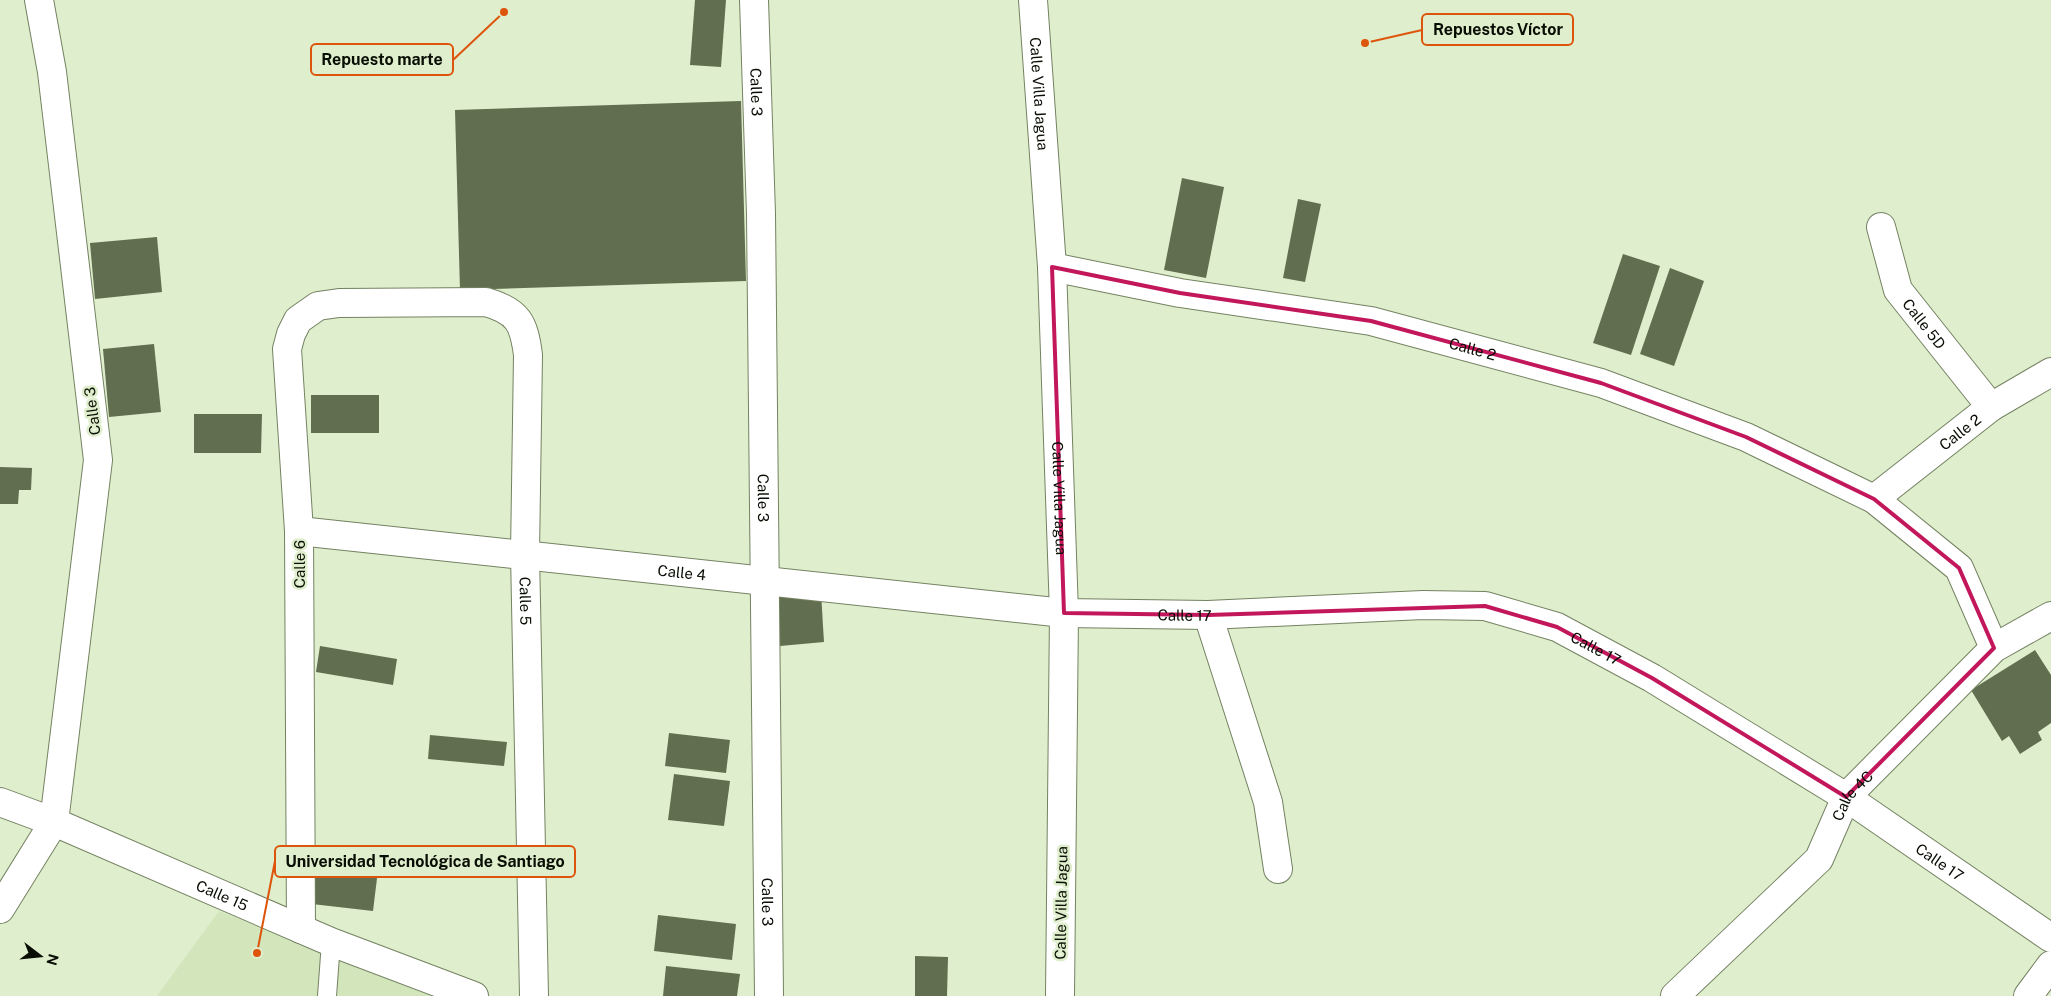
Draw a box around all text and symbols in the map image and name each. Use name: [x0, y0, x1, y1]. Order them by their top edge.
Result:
callout: Repuestos Víctor: [1422, 14, 1573, 45]
text: Repuestos Víctor: [1433, 20, 1563, 39]
street label: Calle Villa Jagua: [1027, 36, 1052, 151]
callout: Repuesto marte: [311, 44, 453, 75]
text: Repuesto marte: [321, 50, 443, 69]
street label: Calle 3: [748, 67, 766, 116]
street label: Calle 5D: [1900, 295, 1950, 352]
street label: Calle 2: [1447, 334, 1498, 363]
street label: Calle 3: [81, 386, 103, 436]
street label: Calle 2: [1936, 410, 1984, 453]
street label: Calle Villa Jagua: [1050, 441, 1070, 555]
street label: Calle 3: [755, 474, 773, 522]
street label: Calle 6: [291, 540, 308, 588]
street label: Calle 4: [657, 561, 707, 583]
street label: Calle 5: [517, 576, 535, 625]
street label: Calle 17: [1157, 606, 1212, 624]
street label: Calle 17: [1568, 628, 1624, 668]
street label: Calle 4C: [1828, 767, 1876, 823]
street label: Calle 17: [1913, 839, 1967, 884]
callout: Universidad Tecnológica de Santiago: [275, 846, 575, 877]
street label: Calle Villa Jagua: [1052, 846, 1070, 960]
text: Universidad Tecnológica de Santiago: [285, 852, 565, 871]
street label: Calle 15: [194, 876, 251, 914]
street label: Calle 3: [759, 877, 777, 926]
north arrow: [15, 931, 65, 981]
text: N: [43, 952, 62, 967]

